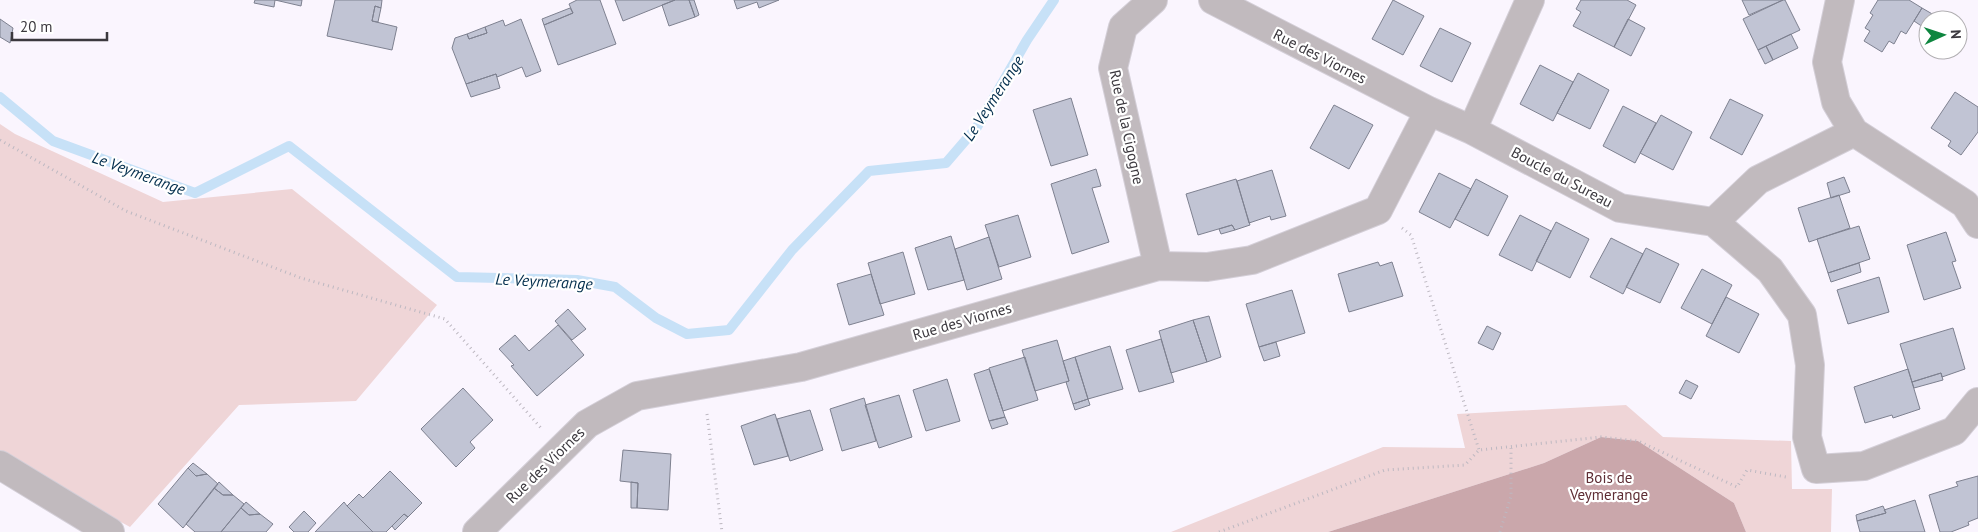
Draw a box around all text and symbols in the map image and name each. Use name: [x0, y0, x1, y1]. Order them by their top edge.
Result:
scale bar: [12, 10, 108, 42]
north arrow: [1918, 10, 1968, 60]
text: 20 m: [20, 17, 53, 36]
street label: Rue des Viornes: [1270, 24, 1370, 88]
text: N: [1947, 29, 1965, 39]
water label: Le Veymerange: [958, 51, 1028, 144]
street label: Rue de la Cigogne: [1106, 68, 1148, 186]
street label: Boucle du Sureau: [1508, 142, 1616, 212]
water label: Le Veymerange: [90, 147, 189, 199]
water label: Le Veymerange: [495, 268, 594, 294]
street label: Rue des Viornes: [910, 298, 1014, 344]
street label: Rue des Viornes: [502, 423, 588, 507]
park label: Bois de Veymerange: [1569, 468, 1648, 504]

